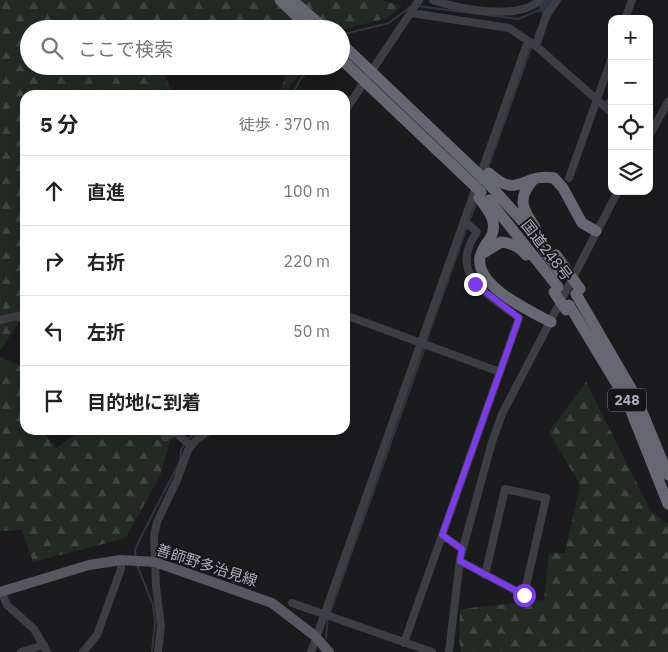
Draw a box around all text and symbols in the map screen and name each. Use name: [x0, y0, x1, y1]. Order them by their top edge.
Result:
map controls: [608, 15, 653, 195]
button: +: [608, 15, 653, 60]
search box: [20, 20, 350, 75]
icon: search: [38, 34, 66, 62]
text: ここで検索: [78, 37, 173, 61]
button: −: [608, 60, 653, 105]
button: locate: [608, 105, 653, 150]
text: 5 分: [40, 110, 79, 138]
text: 徒歩 · 370 m: [239, 114, 330, 134]
button: layers: [608, 150, 653, 195]
icon: ahead: [40, 177, 68, 205]
text: 直進: [87, 180, 125, 204]
text: 100 m: [283, 181, 330, 201]
street label: 国道248号: [517, 216, 577, 284]
icon: right: [40, 247, 68, 275]
text: 右折: [87, 250, 125, 274]
text: 220 m: [283, 251, 330, 271]
route end: [464, 273, 487, 296]
icon: left: [40, 317, 68, 345]
text: 左折: [87, 320, 125, 344]
text: 50 m: [293, 321, 330, 341]
icon: arrive: [40, 387, 68, 415]
road number: 248: [608, 388, 646, 412]
text: 目的地に到着: [87, 390, 201, 414]
street label: 善師野多治見線: [154, 540, 260, 590]
route start: [513, 584, 536, 607]

